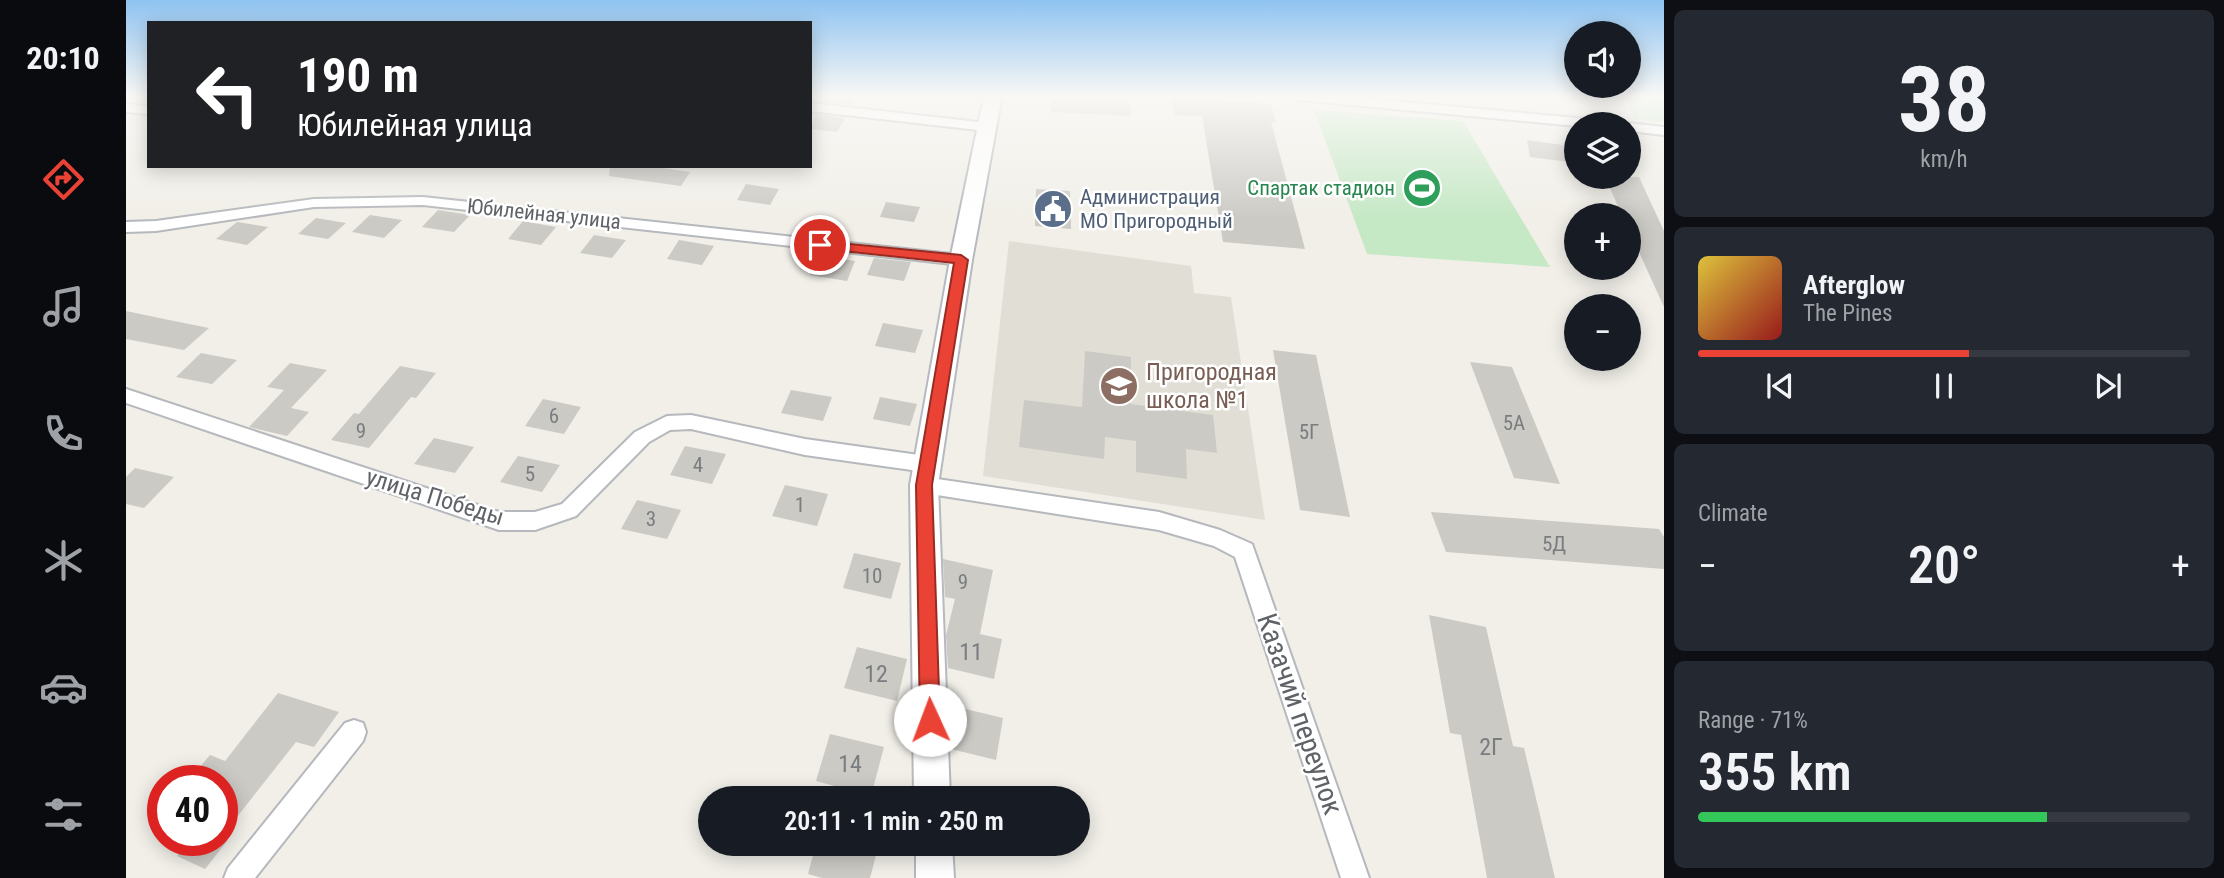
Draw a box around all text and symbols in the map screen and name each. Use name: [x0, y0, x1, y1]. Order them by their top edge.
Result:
map controls: [1564, 21, 1641, 371]
button: sound: [1564, 21, 1641, 98]
text: 20:10: [26, 39, 100, 77]
text: 190 m: [297, 47, 419, 104]
text: 38: [1898, 47, 1990, 153]
icon: left: [182, 49, 273, 140]
text: Юбилейная улица: [297, 106, 532, 144]
button: layers: [1564, 112, 1641, 189]
text: km/h: [1920, 146, 1968, 173]
icon: directions: [39, 155, 88, 204]
sports icon: Спартак стадион: [1401, 167, 1443, 209]
place label: Спартак стадион: [1247, 176, 1395, 200]
place label: Администрация МО Пригородный: [1080, 185, 1233, 233]
public building icon: Администрация МО Пригородный: [1032, 188, 1074, 230]
street label: Юбилейная улица: [466, 194, 622, 234]
button: +: [1564, 203, 1641, 280]
pin: [790, 215, 850, 275]
icon: arrive: [801, 226, 839, 264]
text: Afterglow: [1803, 270, 1905, 300]
icon: music: [39, 282, 88, 331]
button: −: [1564, 294, 1641, 371]
text: The Pines: [1803, 300, 1893, 327]
place label: Пригородная школа №1: [1146, 358, 1277, 414]
school or university icon: Пригородная школа №1: [1098, 365, 1140, 407]
icon: previous: [1761, 367, 1799, 405]
icon: pause: [1925, 367, 1963, 405]
icon: next: [2089, 367, 2127, 405]
house number: 6: [549, 404, 559, 428]
icon: phone: [39, 409, 88, 458]
house number: 5А: [1503, 411, 1525, 435]
house number: 9: [356, 419, 366, 443]
house number: 5Г: [1299, 420, 1319, 444]
house number: 4: [693, 453, 703, 477]
house number: 5: [525, 462, 535, 486]
street label: улица Победы: [363, 463, 507, 531]
house number: 1: [795, 493, 805, 517]
text: Climate: [1698, 500, 1768, 527]
house number: 3: [646, 507, 656, 531]
house number: 5Д: [1542, 532, 1566, 556]
text: 20°: [1908, 535, 1980, 596]
icon: climate: [39, 536, 88, 585]
text: −: [1698, 544, 1717, 588]
text: +: [2171, 544, 2190, 588]
house number: 10: [862, 564, 882, 588]
house number: 9: [958, 570, 968, 594]
street label: Казачий переулок: [1250, 609, 1350, 819]
house number: 11: [959, 638, 983, 666]
house number: 12: [864, 660, 888, 688]
icon: car: [39, 663, 88, 712]
position arrow: [893, 683, 967, 757]
text: Range · 71%: [1698, 707, 1808, 734]
house number: 2Г: [1479, 733, 1503, 761]
text: 355 km: [1698, 742, 1852, 803]
house number: 14: [838, 750, 862, 778]
speed limit sign: 40: [147, 765, 238, 856]
icon: filters: [39, 790, 88, 839]
text: 20:11 · 1 min · 250 m: [784, 806, 1004, 836]

